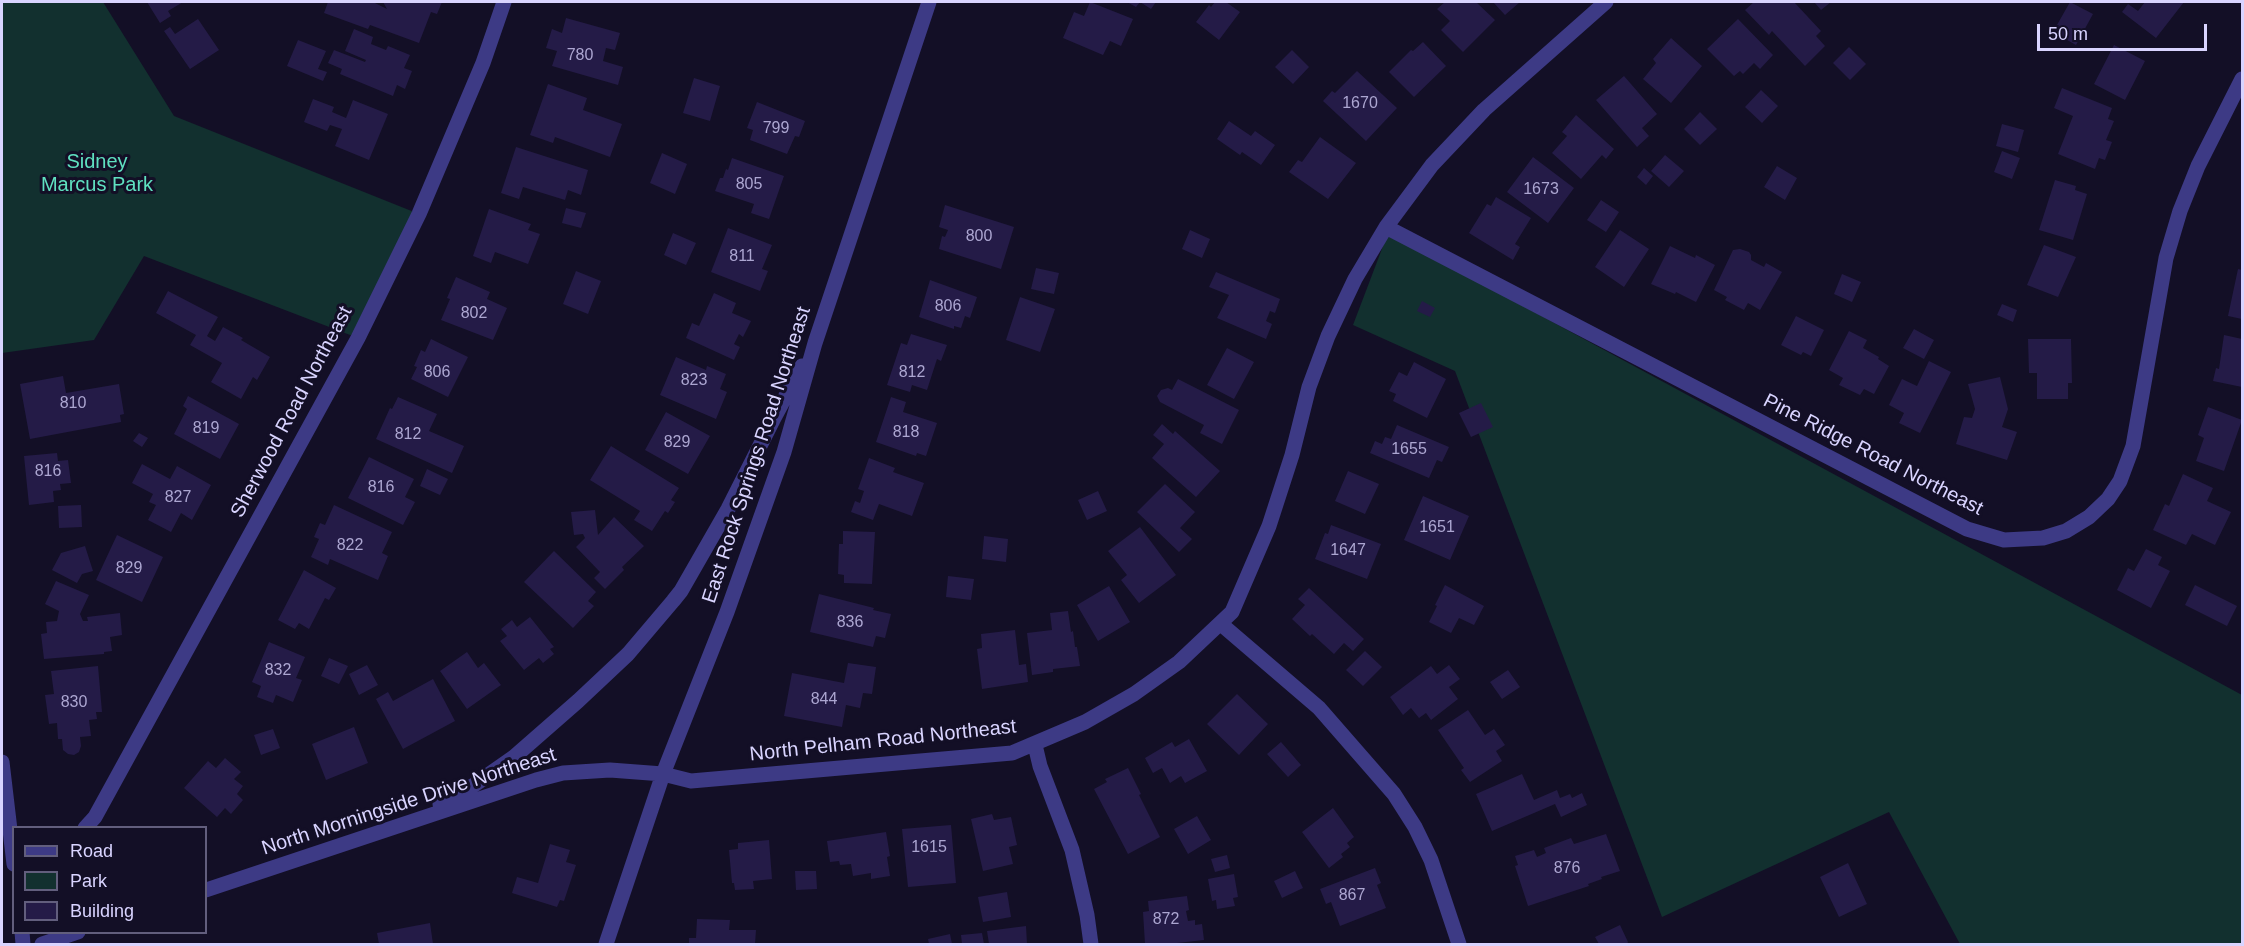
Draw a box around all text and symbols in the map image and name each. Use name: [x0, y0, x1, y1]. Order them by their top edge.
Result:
scale bar: [2040, 12, 2210, 50]
text: 50 m: [2048, 24, 2088, 44]
house number: 780: [567, 46, 593, 66]
house number: 1670: [1342, 94, 1378, 114]
house number: 799: [763, 119, 789, 139]
park label: Sidney Marcus Park: [41, 150, 153, 197]
house number: 805: [736, 175, 762, 195]
house number: 1673: [1523, 180, 1559, 200]
house number: 800: [966, 227, 992, 247]
house number: 811: [729, 247, 755, 267]
house number: 806: [935, 297, 961, 317]
street label: Sherwood Road Northeast: [226, 302, 358, 522]
house number: 802: [461, 304, 487, 324]
street label: East Rock Springs Road Northeast: [698, 304, 816, 606]
house number: 806: [424, 363, 450, 383]
house number: 812: [899, 363, 925, 383]
house number: 823: [681, 371, 707, 391]
street label: Pine Ridge Road Northeast: [1759, 389, 1987, 521]
house number: 810: [60, 394, 86, 414]
house number: 819: [193, 419, 219, 439]
house number: 818: [893, 423, 919, 443]
house number: 812: [395, 425, 421, 445]
house number: 829: [664, 433, 690, 453]
house number: 1655: [1391, 440, 1427, 460]
house number: 816: [35, 462, 61, 482]
house number: 816: [368, 478, 394, 498]
house number: 827: [165, 488, 191, 508]
house number: 1651: [1419, 518, 1455, 538]
house number: 822: [337, 536, 363, 556]
house number: 1647: [1330, 541, 1366, 561]
house number: 829: [116, 559, 142, 579]
house number: 836: [837, 613, 863, 633]
house number: 832: [265, 661, 291, 681]
house number: 844: [811, 690, 837, 710]
house number: 830: [61, 693, 87, 713]
street label: North Pelham Road Northeast: [749, 715, 1017, 767]
street label: North Morningside Drive Northeast: [259, 743, 559, 861]
legend: [12, 826, 207, 934]
house number: 1615: [911, 838, 947, 858]
text: Road: [70, 841, 113, 861]
house number: 876: [1554, 859, 1580, 879]
text: Park: [70, 871, 107, 891]
house number: 867: [1339, 886, 1365, 906]
text: Building: [70, 901, 134, 921]
house number: 872: [1153, 910, 1179, 930]

